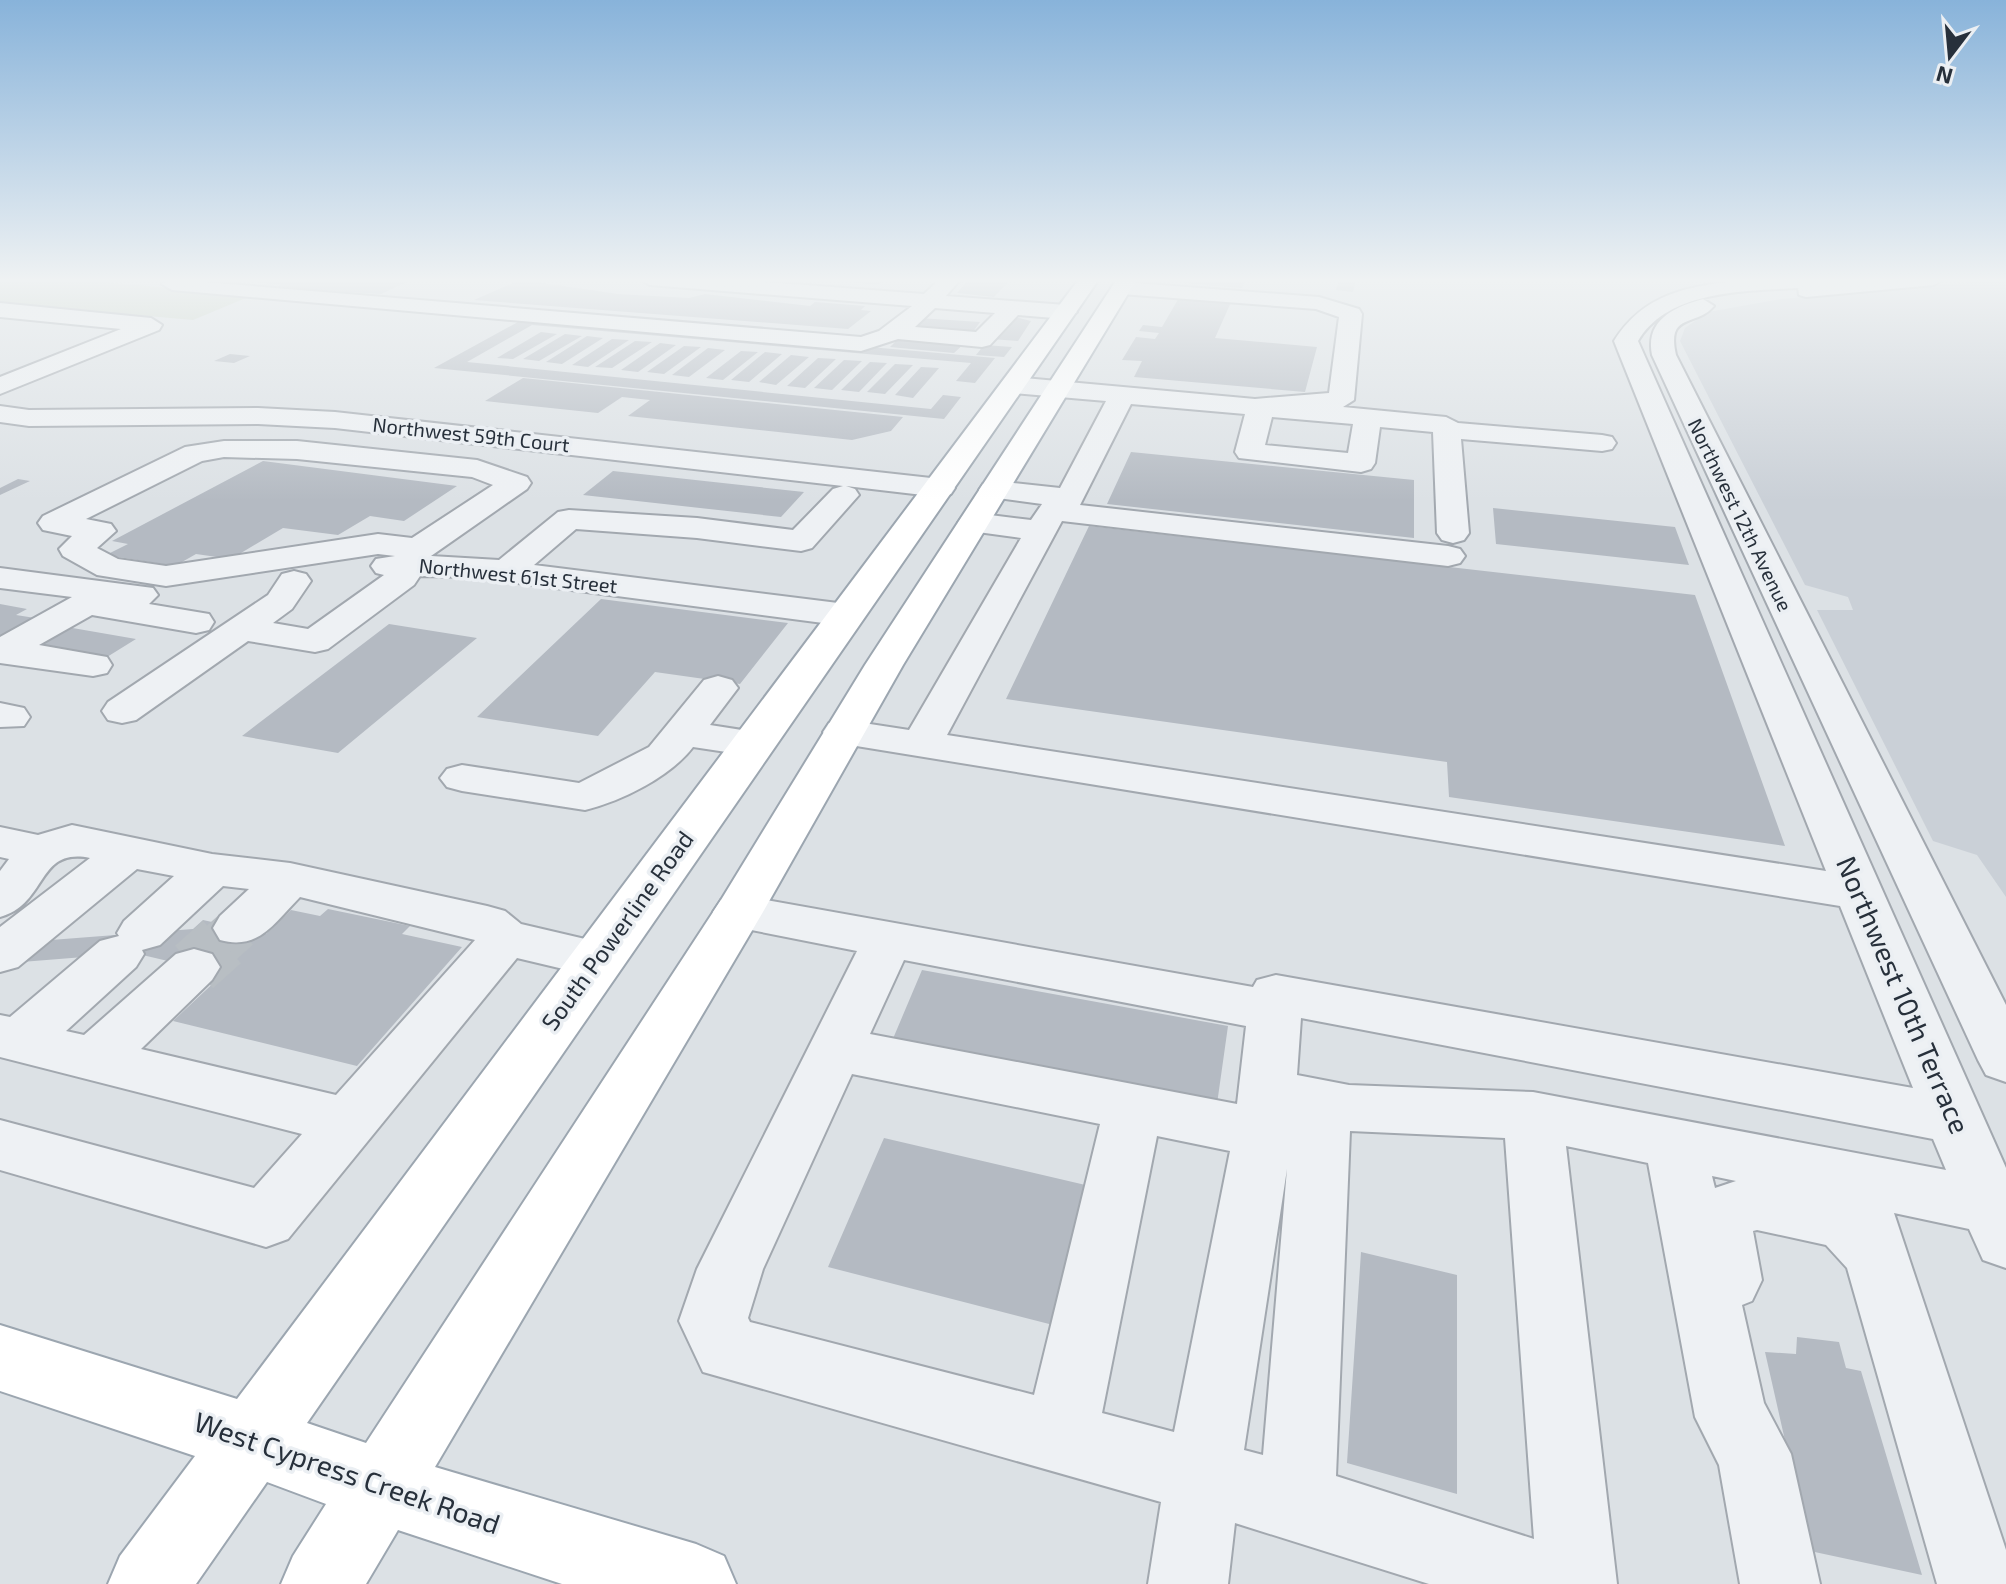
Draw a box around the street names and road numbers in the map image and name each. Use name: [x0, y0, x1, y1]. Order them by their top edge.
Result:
street label: Northwest 59th Court: [372, 412, 571, 456]
street label: Northwest 12th Avenue: [1684, 414, 1798, 615]
street label: Northwest 61st Street: [418, 553, 619, 597]
street label: South Powerline Road: [535, 825, 699, 1036]
street label: Northwest 10th Terrace: [1830, 851, 1978, 1138]
street label: West Cypress Creek Road: [190, 1404, 505, 1540]

